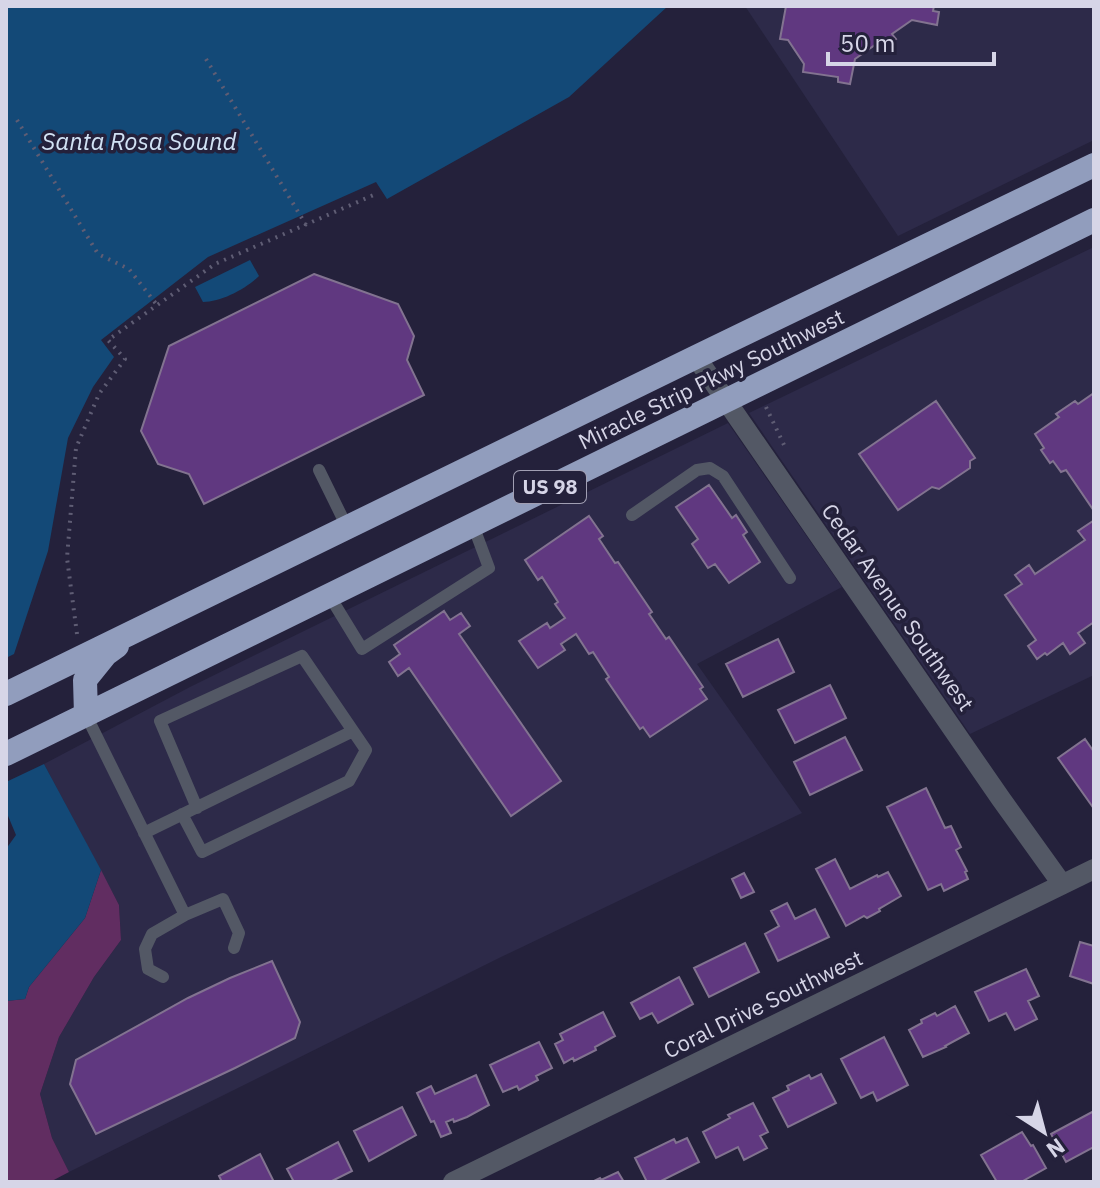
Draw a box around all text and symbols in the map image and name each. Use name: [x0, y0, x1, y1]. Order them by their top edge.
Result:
scale bar: [828, 16, 994, 66]
text: 50 m: [840, 27, 895, 59]
water label: Santa Rosa Sound: [41, 125, 237, 157]
street label: Miracle Strip Pkwy Southwest: [573, 301, 848, 456]
road number: US 98: [514, 471, 586, 503]
street label: Cedar Avenue Southwest: [816, 497, 981, 716]
street label: Coral Drive Southwest: [658, 943, 867, 1064]
north arrow: [1004, 1092, 1084, 1172]
text: N: [1041, 1132, 1071, 1165]

